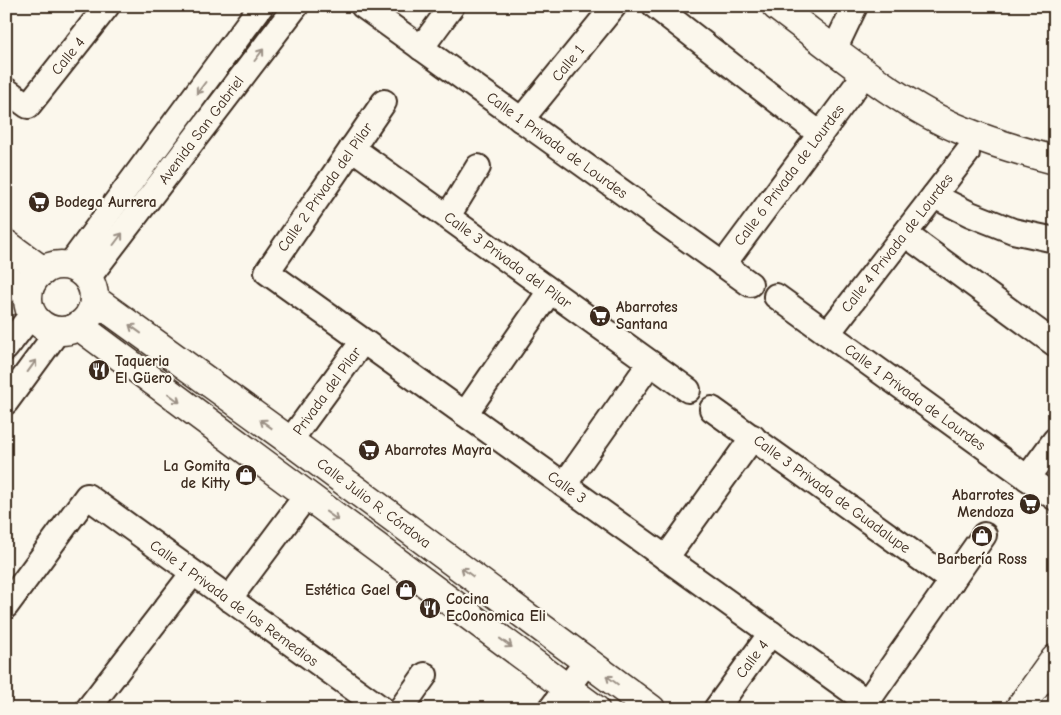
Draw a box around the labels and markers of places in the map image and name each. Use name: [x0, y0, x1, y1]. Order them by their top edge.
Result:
supermarket icon: Bodega Aurrera: [27, 190, 51, 214]
place label: Bodega Aurrera: [55, 193, 157, 211]
place label: Abarrotes Santana: [616, 298, 678, 333]
supermarket icon: Abarrotes Santana: [588, 304, 612, 328]
place label: Taqueria El Güero: [115, 352, 172, 387]
restaurant icon: Taqueria El Güero: [87, 358, 111, 382]
supermarket icon: Abarrotes Mayra: [357, 438, 381, 462]
place label: Abarrotes Mayra: [385, 441, 492, 459]
place label: La Gomita de Kitty: [163, 457, 230, 492]
shop icon: La Gomita de Kitty: [234, 463, 258, 487]
place label: Abarrotes Mendoza: [952, 486, 1014, 521]
supermarket icon: Abarrotes Mendoza: [1018, 492, 1042, 516]
shop icon: Barbería Ross: [970, 524, 994, 548]
place label: Barbería Ross: [937, 550, 1027, 568]
shop icon: Estética Gael: [394, 578, 418, 602]
place label: Estética Gael: [305, 581, 390, 599]
place label: Cocina Ec0onomica Eli: [446, 590, 546, 625]
restaurant icon: Cocina Ec0onomica Eli: [418, 596, 442, 620]

